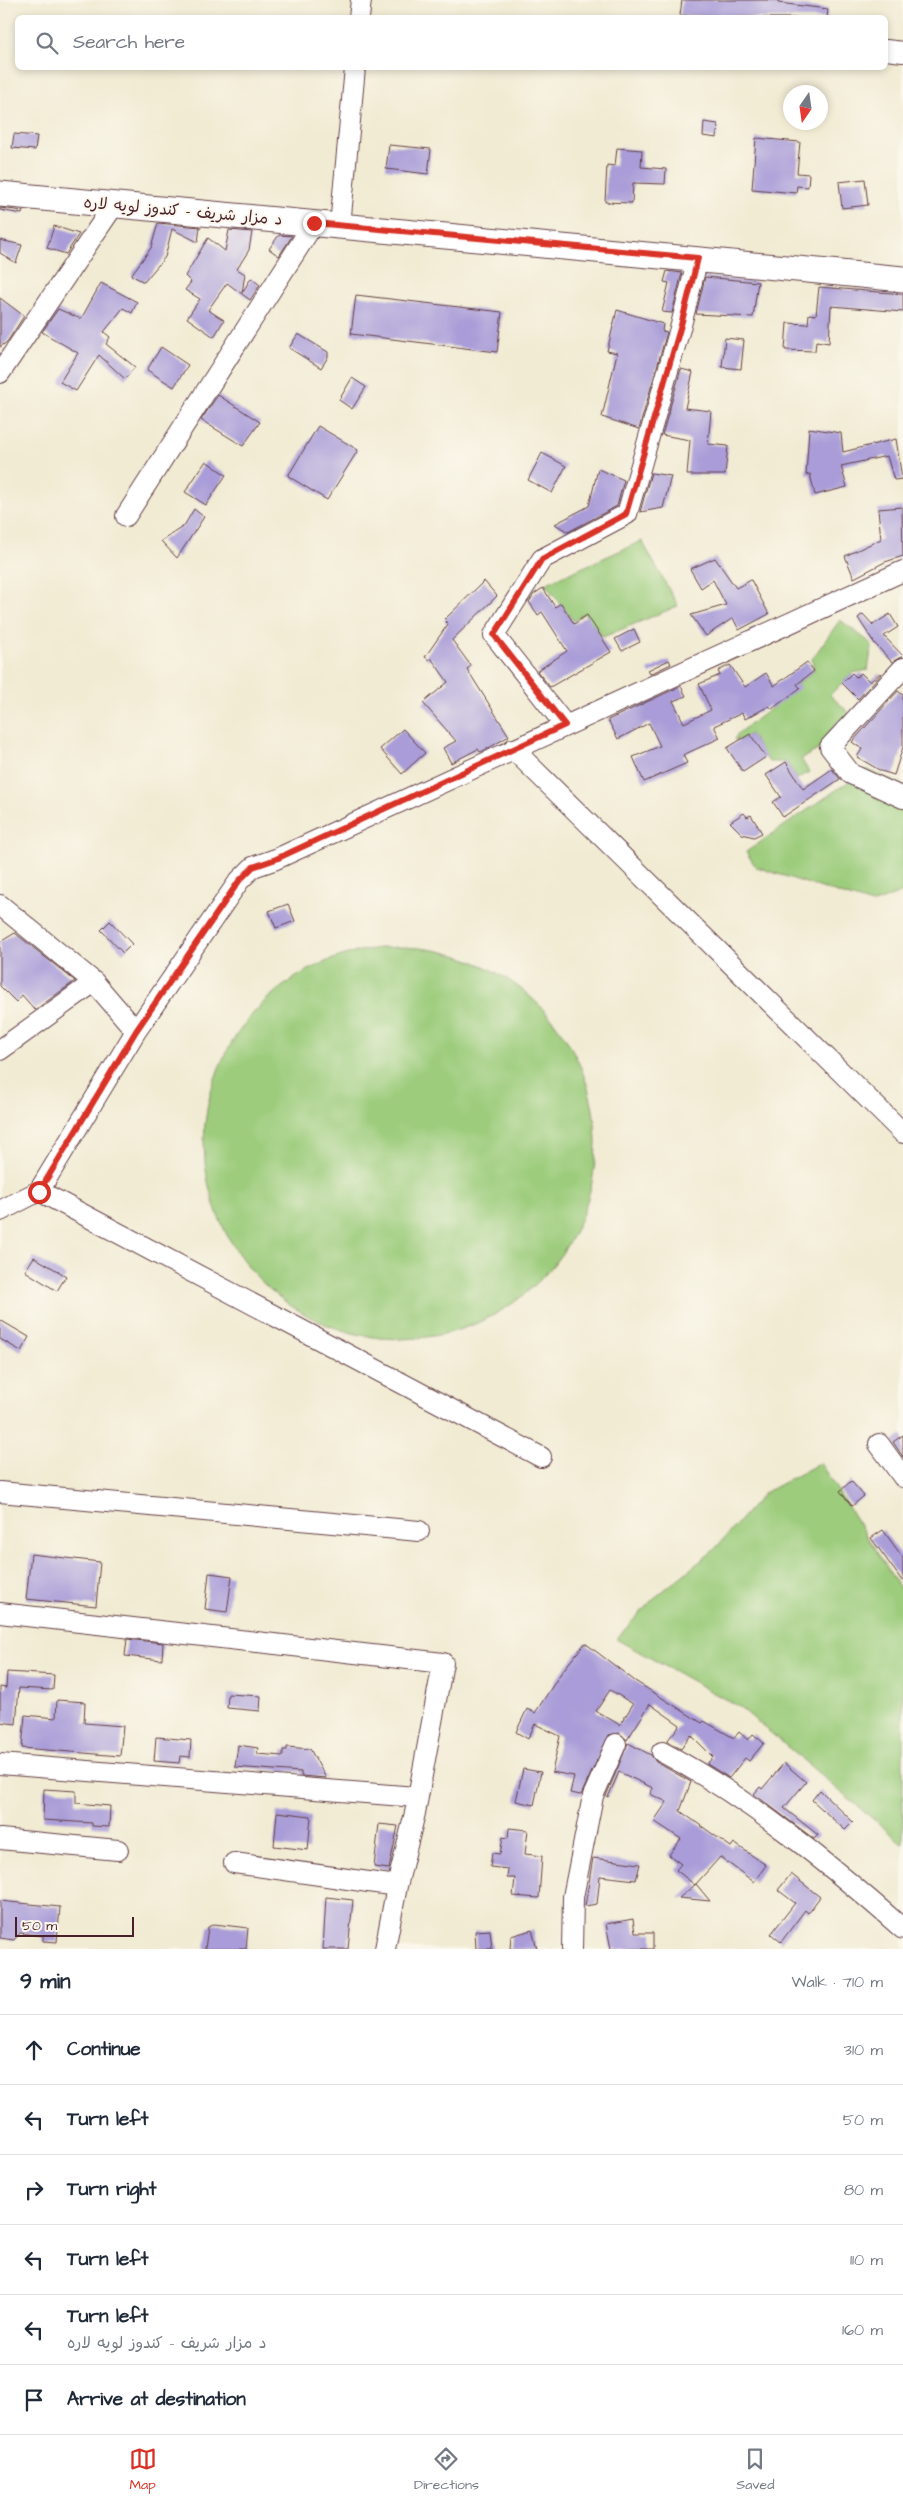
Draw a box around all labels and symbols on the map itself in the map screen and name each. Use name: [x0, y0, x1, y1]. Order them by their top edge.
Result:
north arrow: [783, 85, 828, 130]
street label: د مزار شریف - کندوز لویه لاره: [83, 191, 283, 231]
route end: [303, 212, 326, 235]
route start: [28, 1181, 51, 1204]
scale bar: [15, 1914, 134, 1937]

